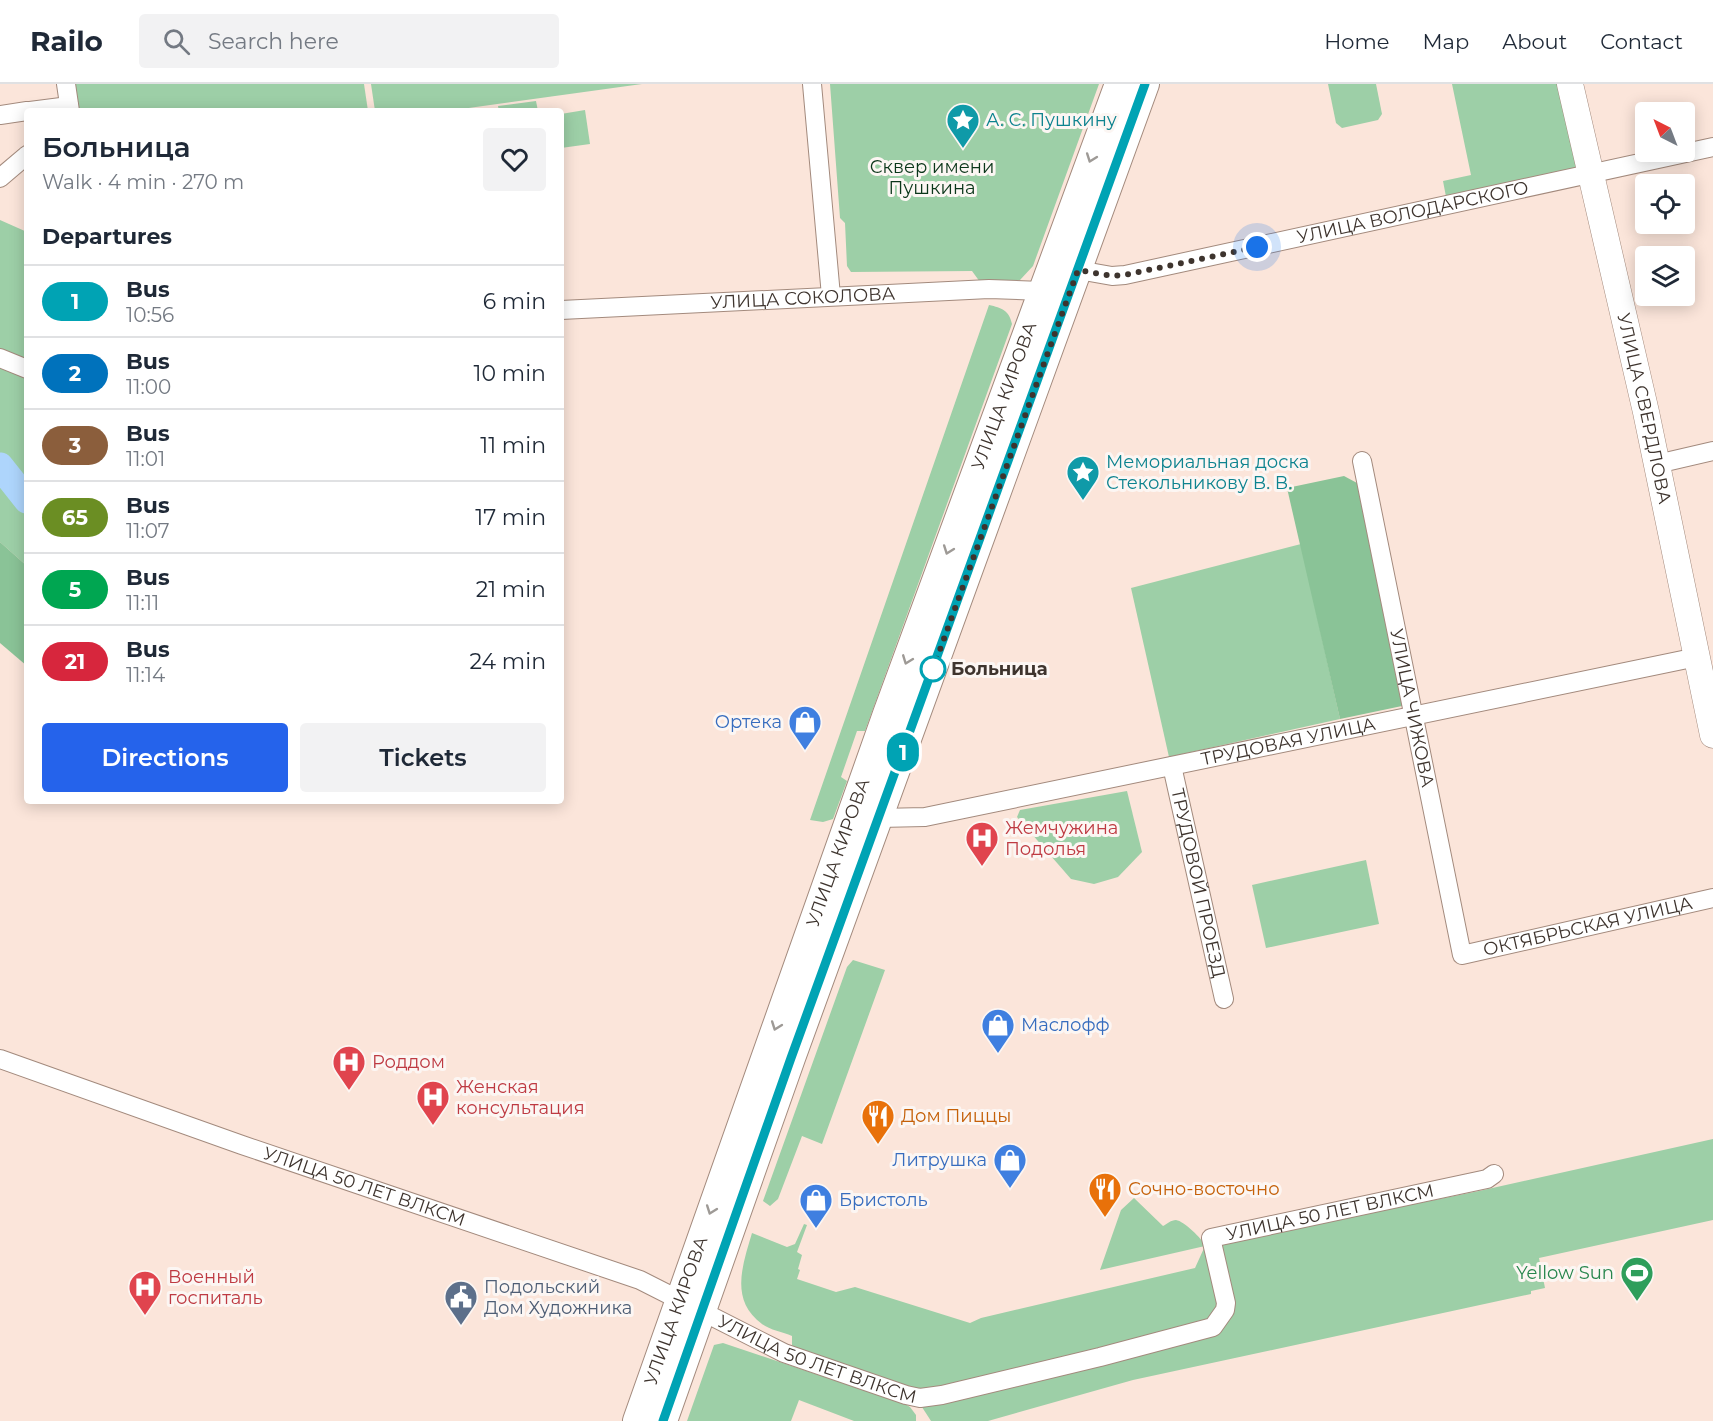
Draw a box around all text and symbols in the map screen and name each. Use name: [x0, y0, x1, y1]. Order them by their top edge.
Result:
search box: [139, 14, 559, 68]
text: Railo: [30, 24, 103, 58]
icon: search: [160, 25, 193, 58]
text: Search here: [208, 28, 339, 55]
text: Home: [1324, 29, 1389, 54]
text: Map: [1422, 29, 1469, 54]
text: About: [1502, 29, 1567, 54]
text: Contact: [1600, 29, 1683, 54]
place icon: А. С. Пушкину: [945, 102, 981, 149]
north arrow: [1635, 102, 1695, 162]
map controls: [1635, 102, 1695, 306]
place label: А. С. Пушкину: [986, 109, 1117, 131]
button: heart: [483, 128, 546, 191]
text: Больница: [42, 130, 190, 164]
one-way arrow: [1086, 153, 1099, 163]
park label: Сквер имени Пушкина: [870, 156, 994, 199]
text: Walk · 4 min · 270 m: [42, 170, 244, 194]
button: locate: [1635, 174, 1695, 234]
street label: УЛИЦА ВОЛОДАРСКОГО: [1295, 177, 1530, 248]
text: Departures: [42, 223, 172, 250]
your location: [1242, 232, 1272, 262]
button: layers: [1635, 246, 1695, 306]
text: Bus: [126, 276, 170, 303]
street label: УЛИЦА СОКОЛОВА: [710, 283, 896, 314]
text: 6 min: [483, 288, 546, 315]
text: 1: [71, 289, 79, 314]
text: 10:56: [126, 303, 174, 327]
street label: УЛИЦА СВЕРДЛОВА: [1612, 311, 1676, 507]
street label: УЛИЦА КИРОВА: [967, 318, 1042, 473]
text: Bus: [126, 348, 170, 375]
text: 10 min: [474, 360, 546, 387]
text: 2: [69, 361, 81, 386]
text: 11:00: [126, 375, 171, 399]
text: Bus: [126, 420, 170, 447]
text: 11 min: [480, 432, 546, 459]
text: 3: [69, 433, 81, 458]
text: 11:01: [126, 447, 165, 471]
place label: Мемориальная доска Стекольникову В. В.: [1106, 451, 1309, 494]
place icon: Мемориальная доска Стекольникову В. В.: [1065, 454, 1101, 501]
text: Bus: [126, 492, 170, 519]
text: 17 min: [475, 504, 546, 531]
text: 65: [62, 505, 88, 530]
text: 11:07: [126, 519, 170, 543]
one-way arrow: [942, 544, 955, 555]
text: Bus: [126, 564, 170, 591]
text: 21 min: [476, 576, 546, 603]
text: 5: [69, 577, 81, 602]
text: 11:11: [126, 591, 159, 615]
street label: УЛИЦА ЧИЖОВА: [1385, 627, 1439, 790]
text: Bus: [126, 636, 170, 663]
text: 24 min: [470, 648, 546, 675]
text: 21: [65, 649, 85, 674]
one-way arrow: [902, 654, 914, 665]
marker: Больница: [920, 656, 946, 682]
place label: Больница: [951, 658, 1048, 680]
text: 11:14: [126, 663, 165, 687]
shop icon: Ортека: [787, 704, 823, 751]
place label: Ортека: [715, 711, 782, 733]
street label: ТРУДОВАЯ УЛИЦА: [1199, 713, 1378, 770]
button: Directions: [42, 723, 288, 792]
button: Tickets: [300, 723, 546, 792]
line badge: 1: [884, 732, 922, 772]
text: 1: [899, 740, 907, 765]
street label: УЛИЦА КИРОВА: [802, 775, 875, 930]
street label: ТРУДОВОЙ ПРОЕЗД: [1166, 786, 1230, 980]
place label: Жемчужина Подолья: [1005, 817, 1118, 860]
hospital icon: Жемчужина Подолья: [964, 820, 1000, 867]
street label: ОКТЯБРЬСКАЯ УЛИЦА: [1481, 892, 1695, 961]
shop icon: Маслофф: [980, 1007, 1016, 1054]
place label: Маслофф: [1021, 1014, 1110, 1036]
one-way arrow: [771, 1020, 784, 1031]
hospital icon: Роддом: [331, 1044, 367, 1091]
place label: Роддом: [372, 1051, 445, 1073]
place label: Женская консультация: [456, 1076, 585, 1119]
hospital icon: Женская консультация: [415, 1079, 451, 1126]
restaurant icon: Дом Пиццы: [860, 1098, 896, 1145]
place label: Дом Пиццы: [901, 1105, 1011, 1127]
street label: УЛИЦА 50 ЛЕТ ВЛКСМ: [260, 1142, 468, 1231]
shop icon: Литрушка: [992, 1142, 1028, 1189]
place label: Литрушка: [892, 1149, 987, 1171]
restaurant icon: Сочно-восточно: [1087, 1171, 1123, 1218]
place label: Сочно-восточно: [1128, 1178, 1280, 1200]
street label: УЛИЦА 50 ЛЕТ ВЛКСМ: [1224, 1180, 1436, 1245]
shop icon: Бристоль: [798, 1182, 834, 1229]
place label: Бристоль: [839, 1189, 928, 1211]
one-way arrow: [705, 1204, 718, 1215]
street label: УЛИЦА КИРОВА: [640, 1233, 713, 1388]
sports icon: Yellow Sun: [1619, 1255, 1655, 1302]
place label: Yellow Sun: [1516, 1262, 1614, 1284]
place label: Военный госпиталь: [168, 1266, 263, 1309]
hospital icon: Военный госпиталь: [127, 1269, 163, 1316]
place label: Подольский Дом Художника: [484, 1276, 632, 1319]
public building icon: Подольский Дом Художника: [443, 1279, 479, 1326]
street label: УЛИЦА 50 ЛЕТ ВЛКСМ: [714, 1310, 918, 1408]

